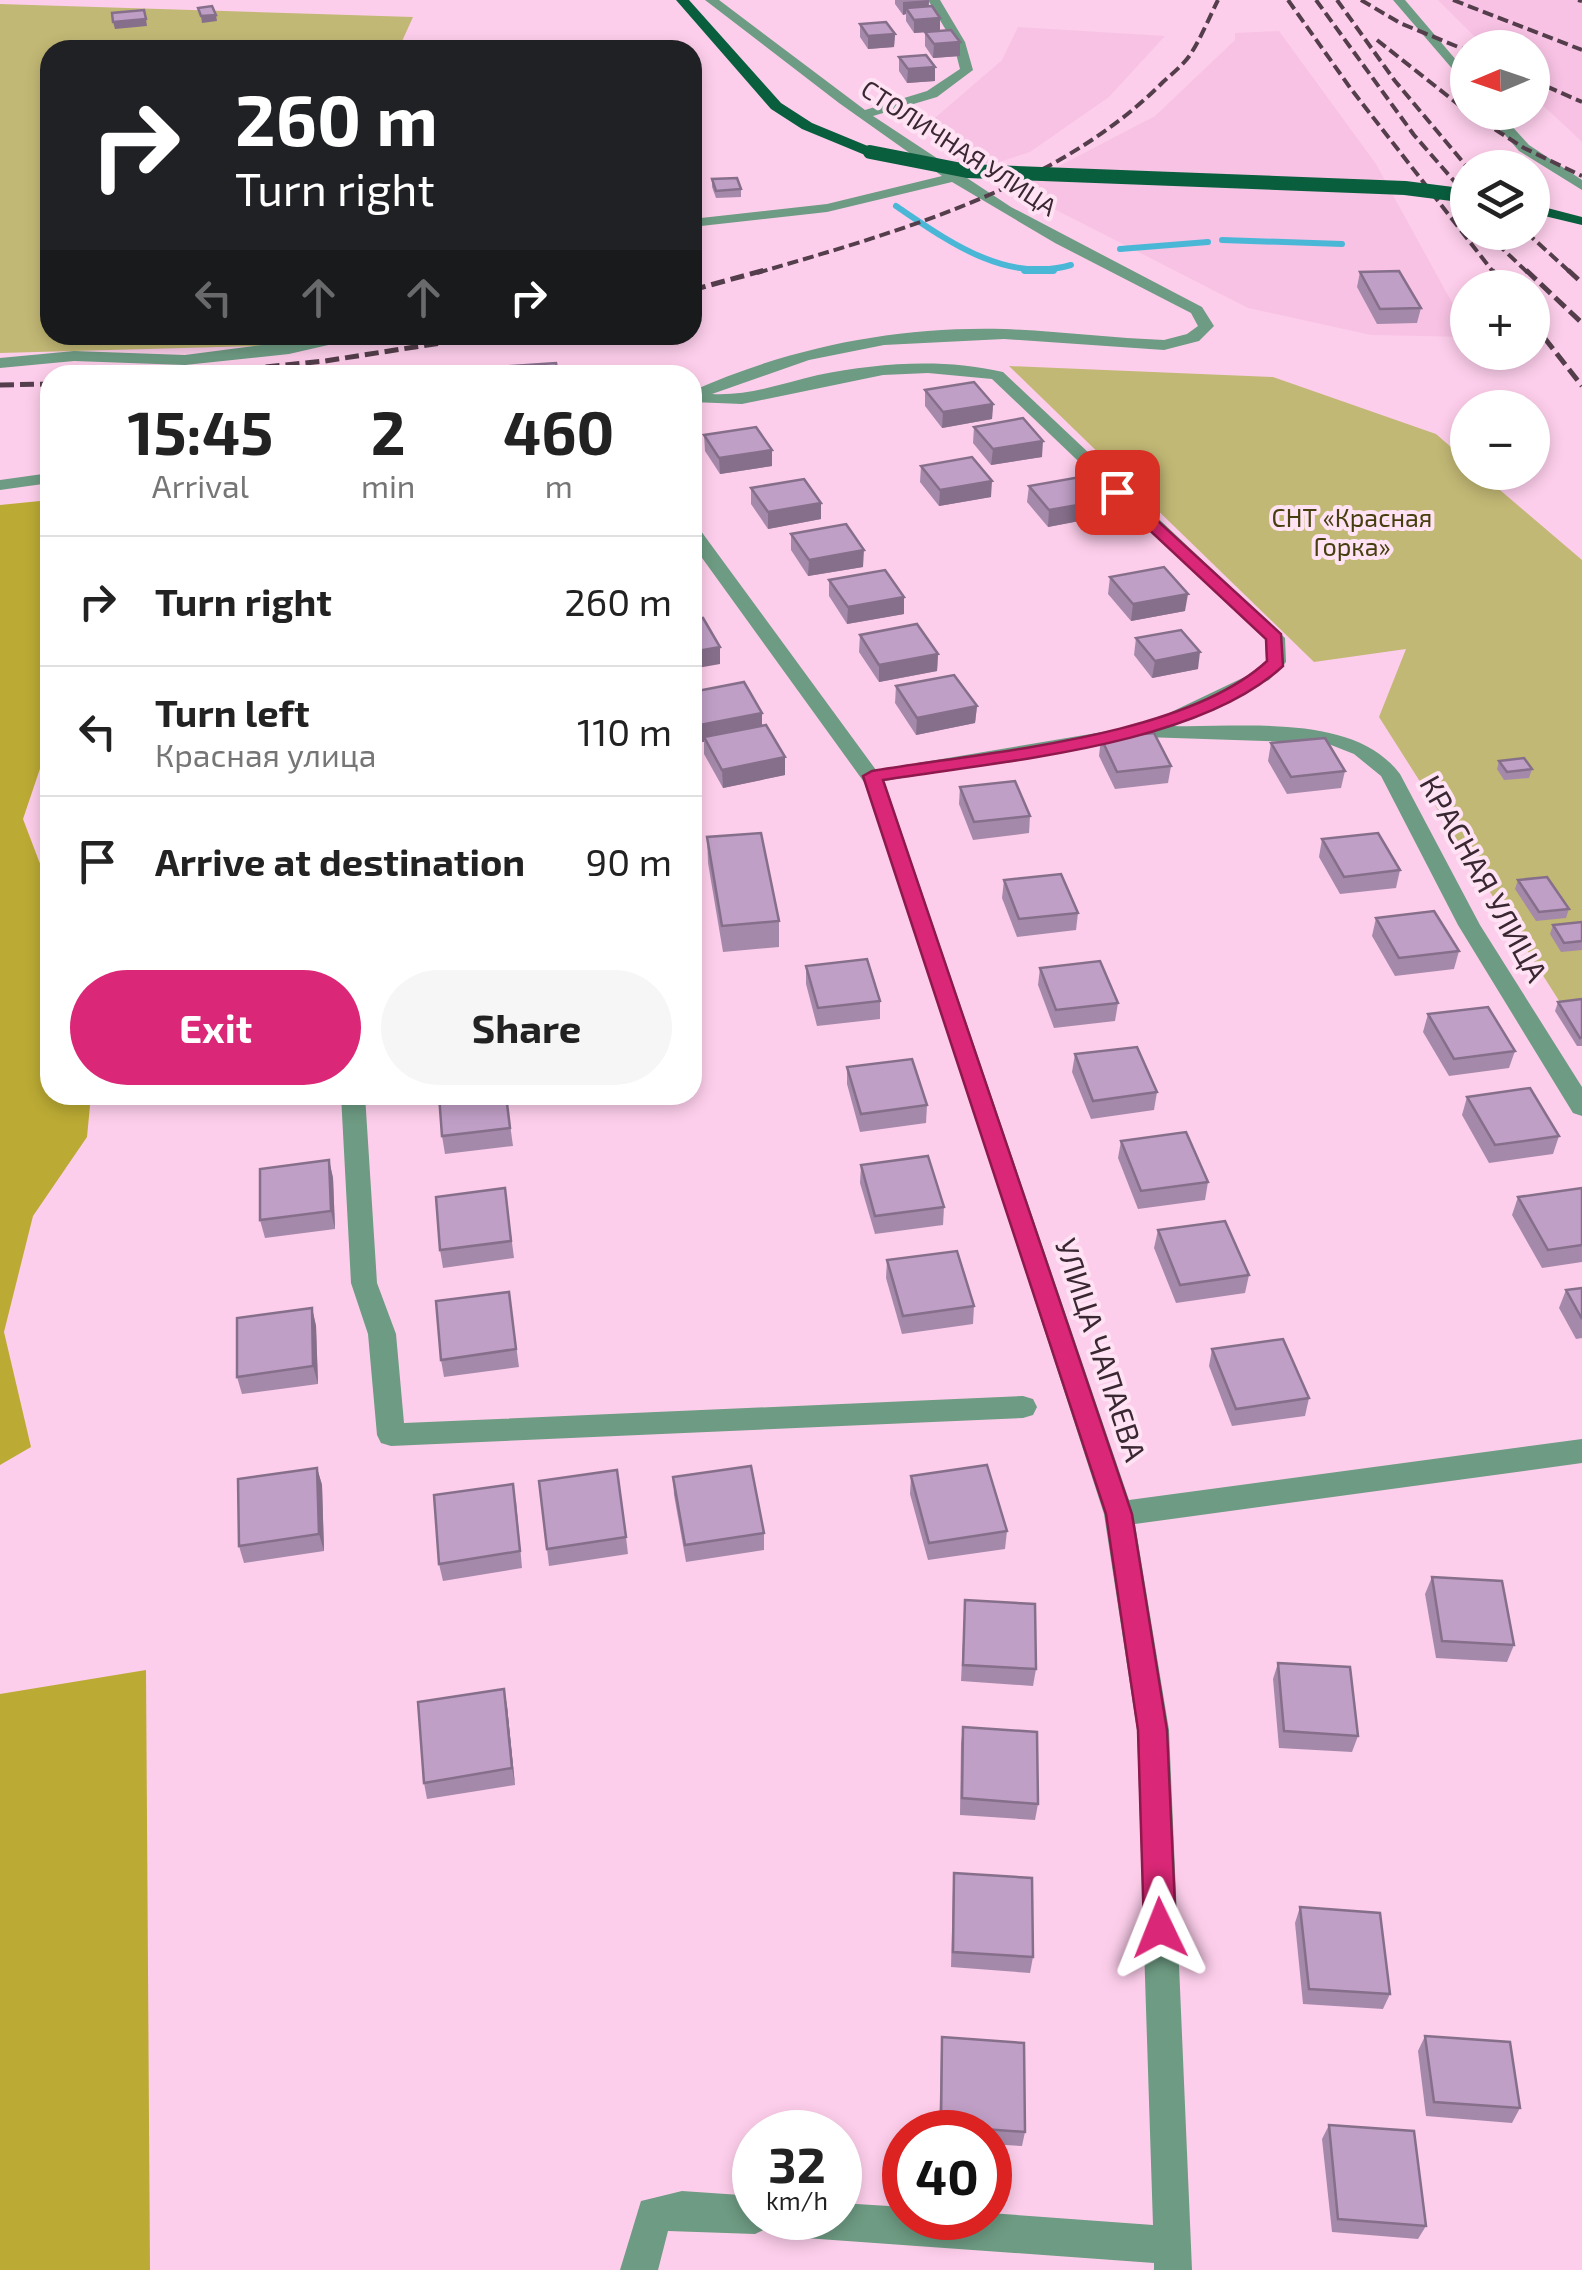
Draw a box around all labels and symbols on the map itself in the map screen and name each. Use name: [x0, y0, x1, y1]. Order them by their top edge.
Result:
north arrow: [1450, 30, 1550, 130]
street label: СТОЛИЧНАЯ УЛИЦА: [856, 73, 1063, 222]
pin: [1075, 450, 1160, 535]
park label: СНТ «Красная Горка»: [1272, 502, 1432, 561]
street label: КРАСНАЯ УЛИЦА: [1413, 769, 1556, 988]
street label: УЛИЦА ЧАПАЕВА: [1049, 1233, 1155, 1466]
position arrow: [1108, 1876, 1212, 1980]
speed limit sign: 40: [882, 2110, 1012, 2240]

